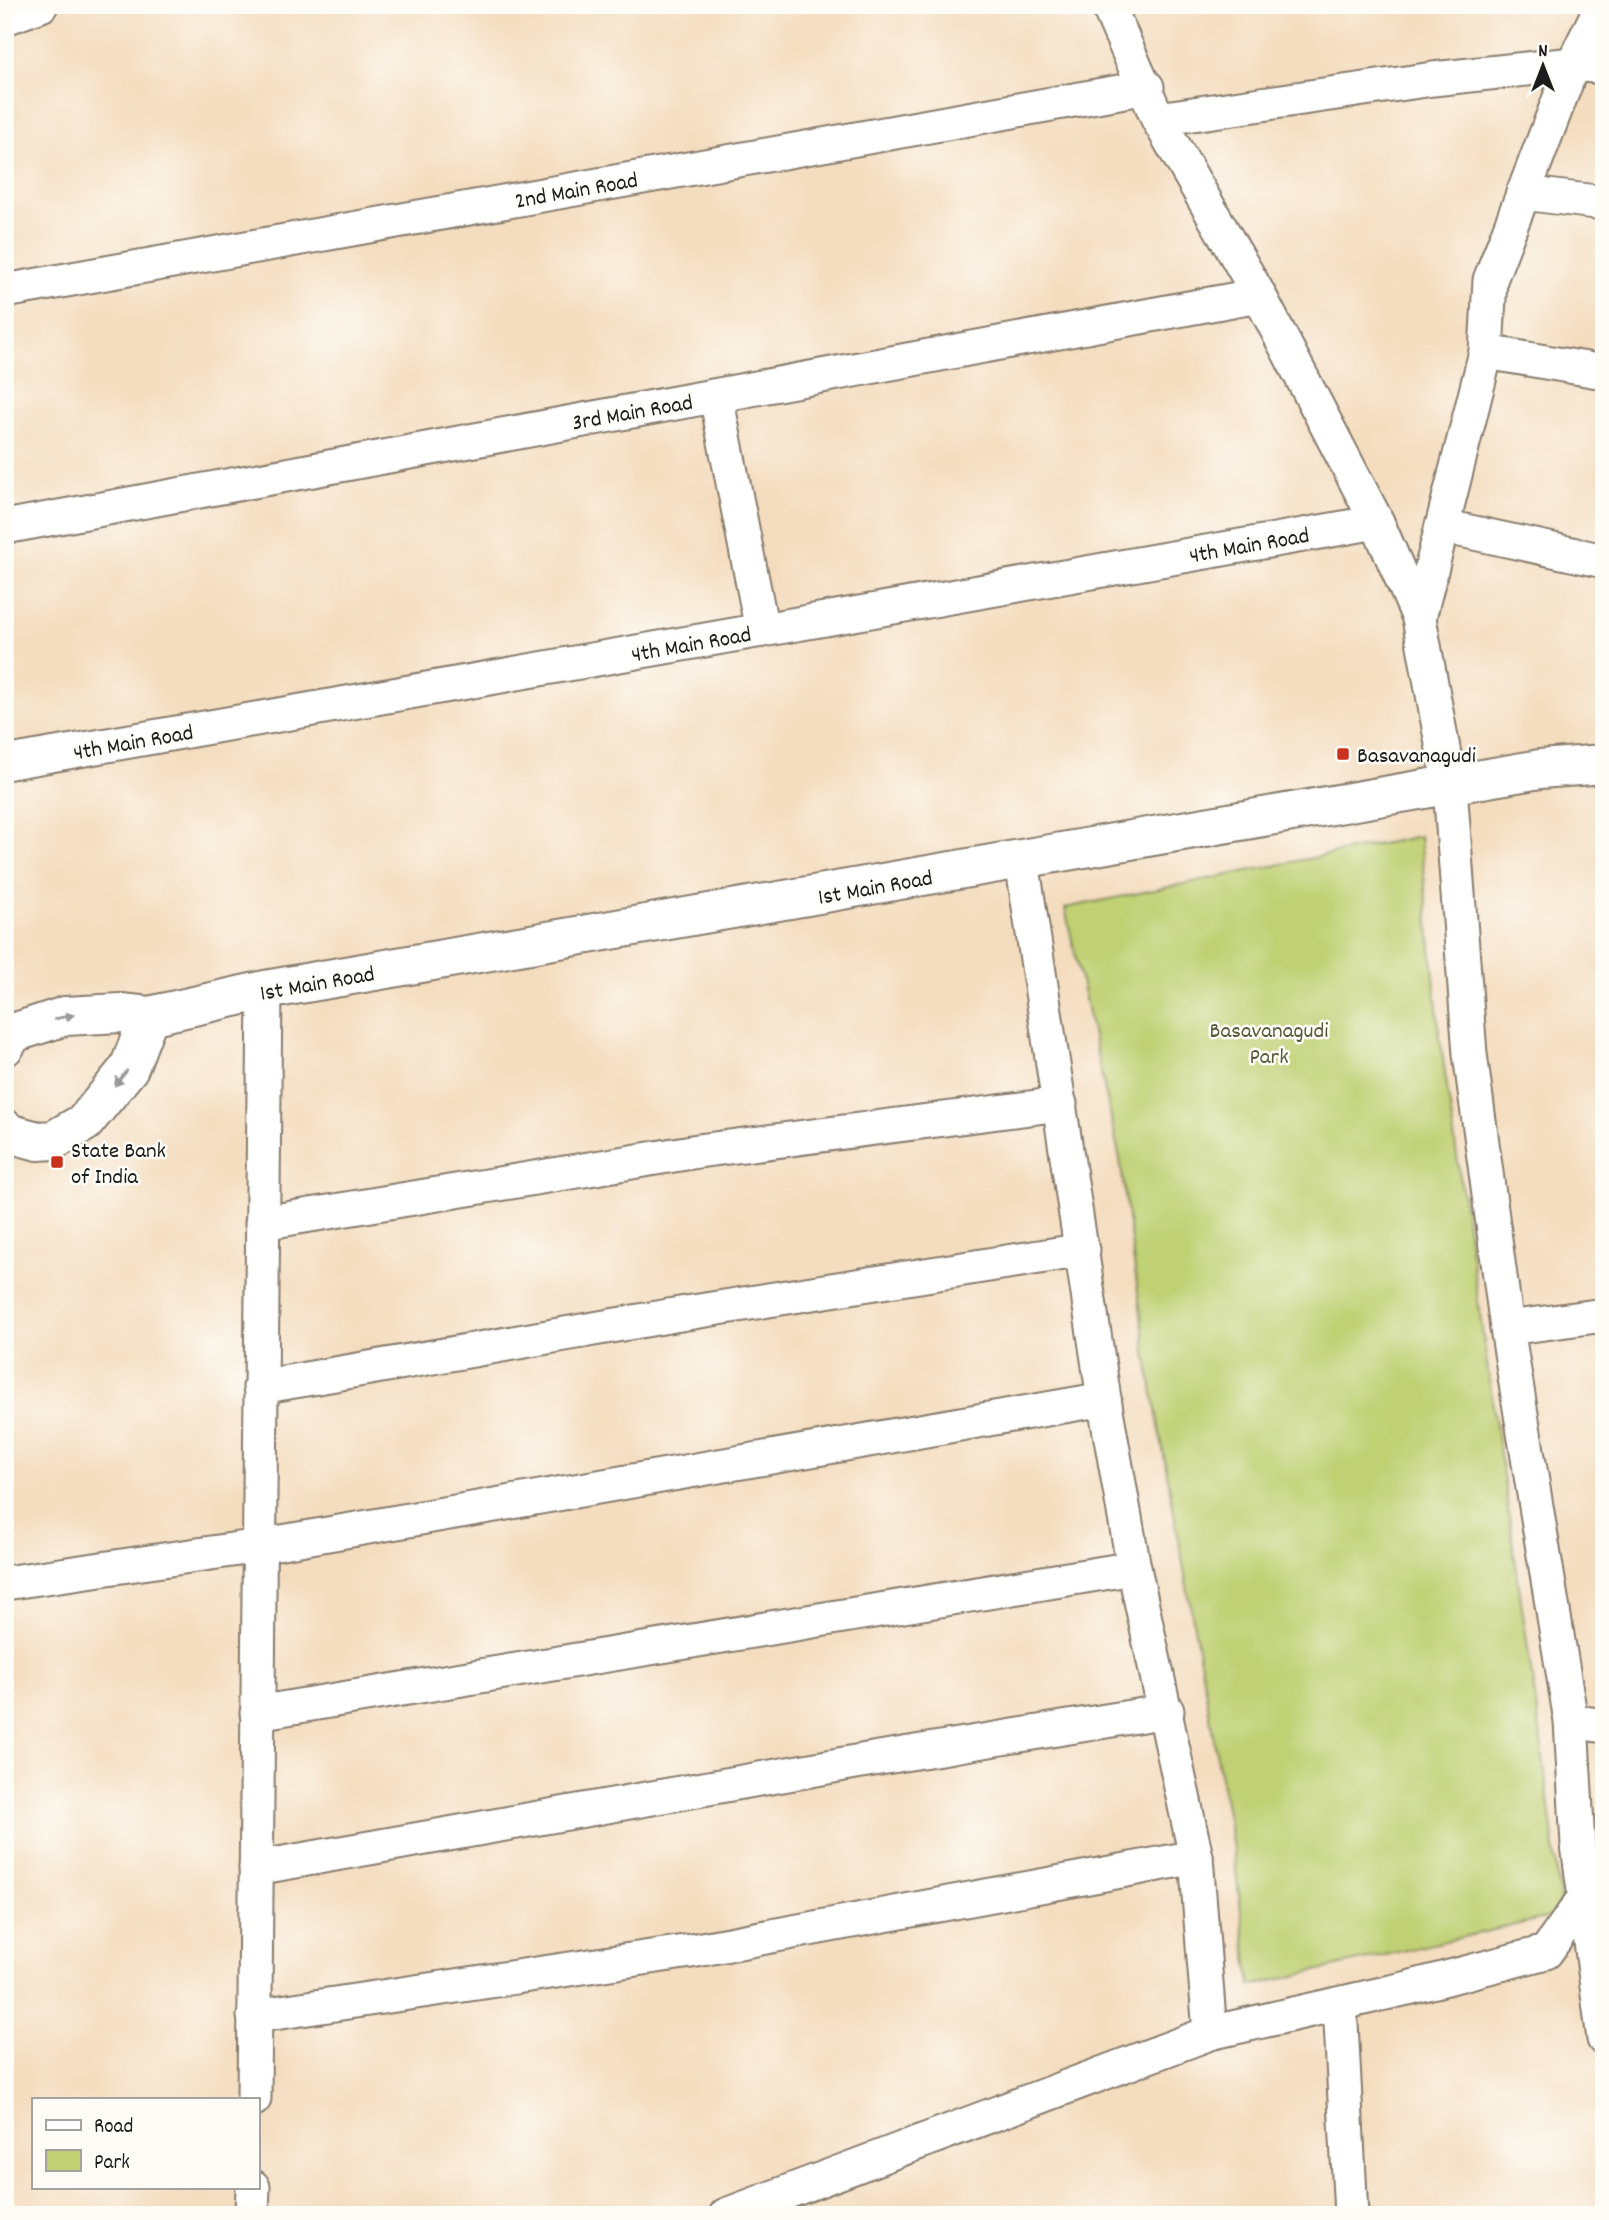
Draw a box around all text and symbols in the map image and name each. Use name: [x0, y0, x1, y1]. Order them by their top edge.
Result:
north arrow: [1508, 32, 1578, 102]
text: N: [1538, 39, 1548, 66]
street label: 2nd Main Road: [513, 165, 641, 219]
street label: 3rd Main Road: [570, 388, 696, 441]
street label: 4th Main Road: [1187, 521, 1312, 574]
street label: 4th Main Road: [629, 620, 754, 673]
street label: 4th Main Road: [71, 718, 196, 771]
place label: Basavanagudi: [1357, 741, 1476, 774]
marker: Basavanagudi: [1335, 746, 1351, 762]
street label: 1st Main Road: [816, 863, 936, 916]
street label: 1st Main Road: [258, 959, 378, 1012]
one-way arrow: [53, 1012, 75, 1023]
park label: Basavanagudi Park: [1210, 1016, 1328, 1075]
one-way arrow: [113, 1069, 128, 1087]
place label: State Bank of India: [71, 1136, 166, 1195]
marker: State Bank of India: [49, 1154, 65, 1170]
legend: [32, 2098, 259, 2188]
text: Road: [94, 2113, 133, 2143]
text: Park: [94, 2149, 130, 2179]

